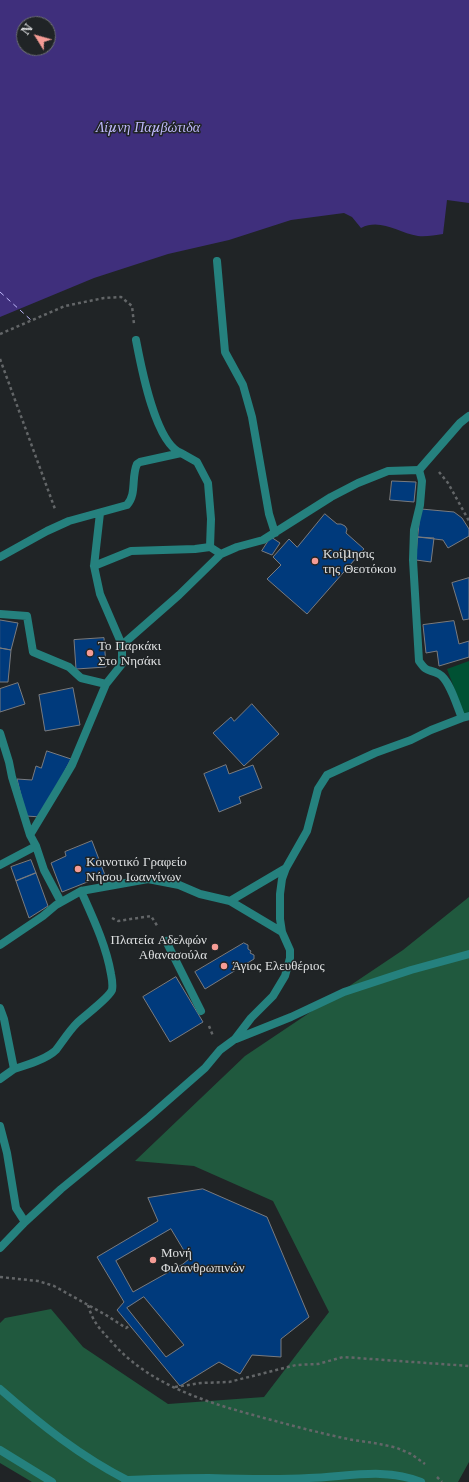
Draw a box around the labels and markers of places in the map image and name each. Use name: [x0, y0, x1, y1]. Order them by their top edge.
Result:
place label: Κοίμησις της Θεοτόκου: [323, 546, 396, 577]
marker: Κοίμησις της Θεοτόκου: [310, 556, 320, 566]
place label: Το Παρκάκι Στο Νησάκι: [98, 638, 161, 669]
marker: Το Παρκάκι Στο Νησάκι: [85, 648, 95, 658]
place label: Κοινοτικό Γραφείο Νήσου Ιωαννίνων: [86, 854, 187, 885]
marker: Κοινοτικό Γραφείο Νήσου Ιωαννίνων: [73, 864, 83, 874]
place label: Πλατεία Αδελφών Αθανασούλα: [111, 932, 207, 963]
marker: Πλατεία Αδελφών Αθανασούλα: [210, 942, 220, 952]
place label: Άγιος Ελευθέριος: [232, 958, 325, 974]
marker: Άγιος Ελευθέριος: [219, 961, 229, 971]
place label: Μονή Φιλανθρωπινών: [161, 1245, 245, 1276]
marker: Μονή Φιλανθρωπινών: [148, 1255, 158, 1265]

